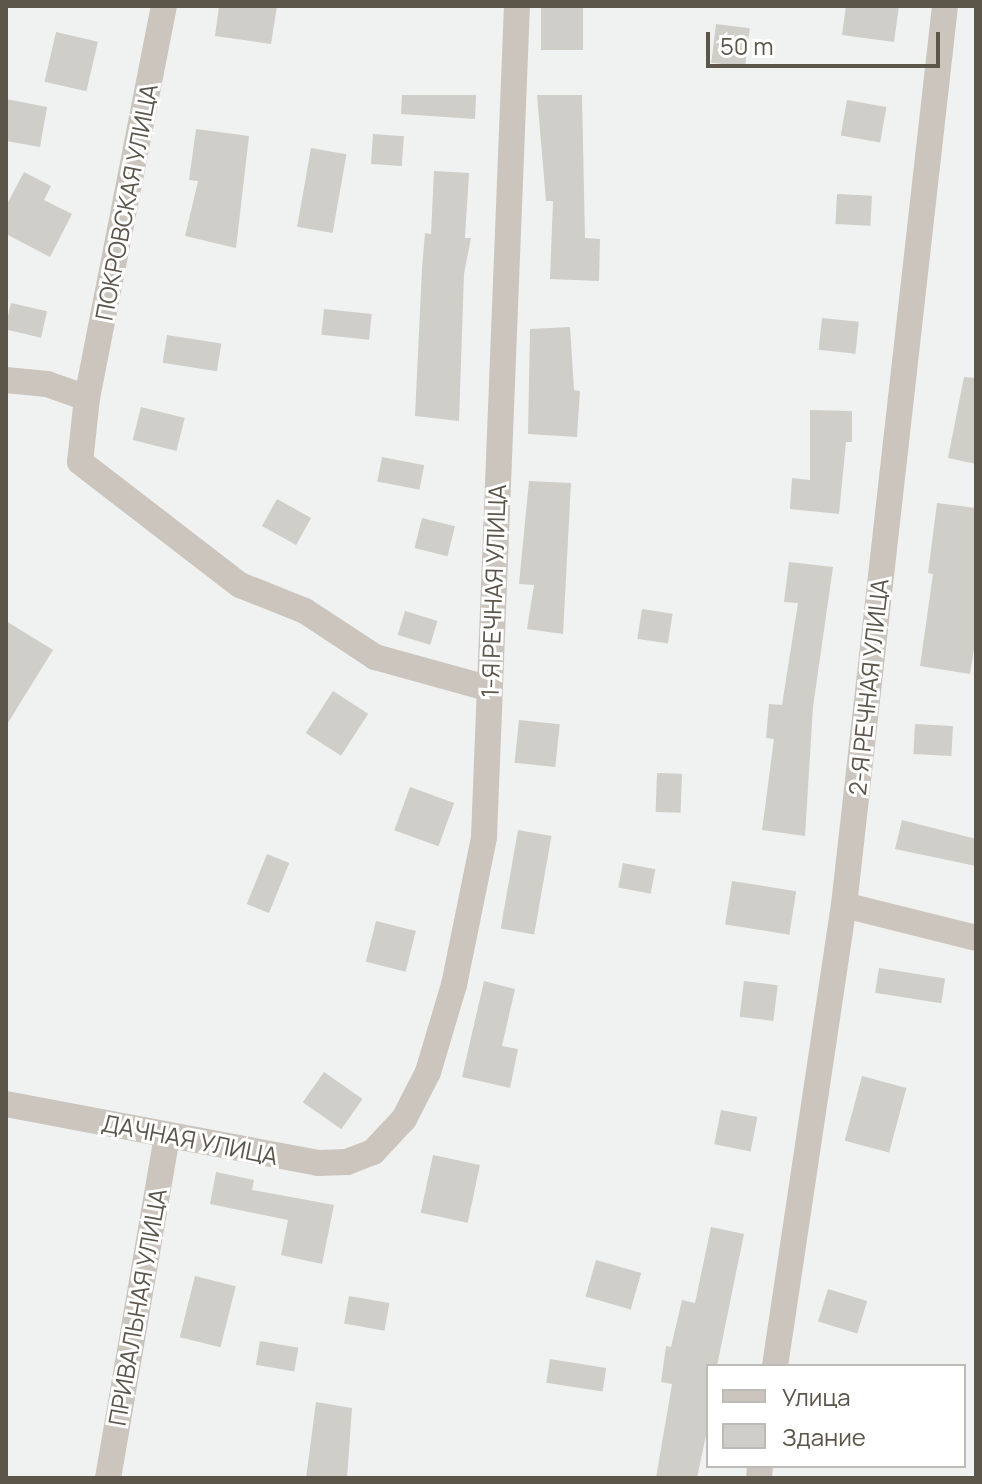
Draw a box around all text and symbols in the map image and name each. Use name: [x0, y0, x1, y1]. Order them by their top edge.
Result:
scale bar: [710, 16, 944, 66]
text: 50 m: [720, 29, 774, 62]
street label: ПОКРОВСКАЯ УЛИЦА: [89, 81, 163, 323]
street label: 1-Я РЕЧНАЯ УЛИЦА: [475, 484, 511, 698]
street label: 2-Я РЕЧНАЯ УЛИЦА: [842, 577, 894, 797]
street label: ДАЧНАЯ УЛИЦА: [99, 1108, 281, 1170]
street label: ПРИВАЛЬНАЯ УЛИЦА: [102, 1186, 172, 1428]
legend: [706, 1364, 966, 1468]
text: Улица: [782, 1380, 851, 1413]
text: Здание: [782, 1420, 866, 1453]

